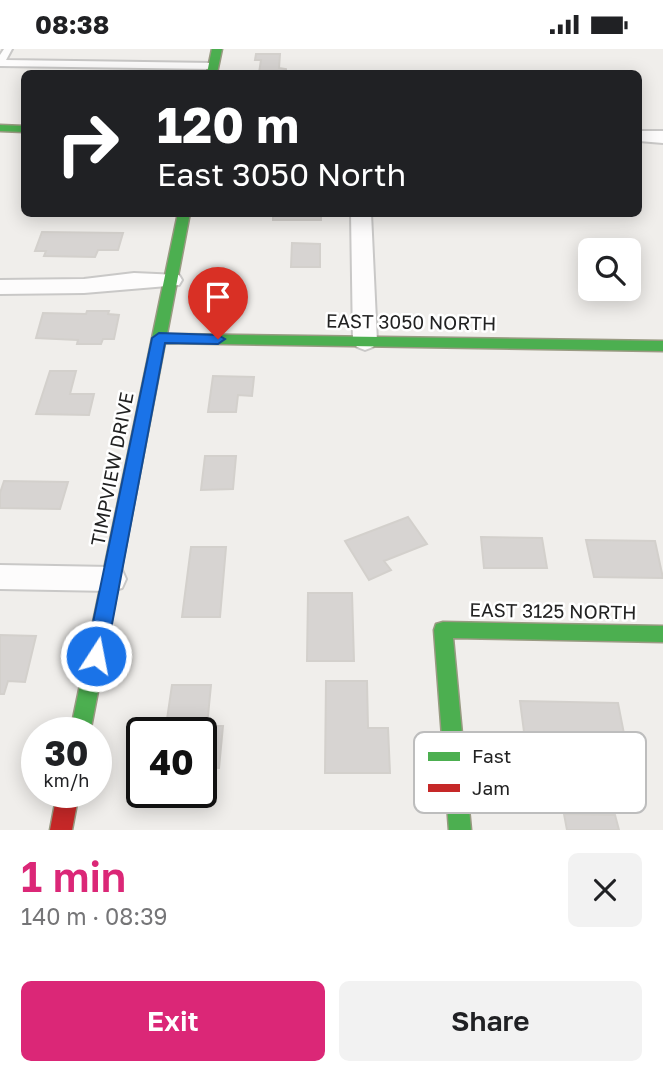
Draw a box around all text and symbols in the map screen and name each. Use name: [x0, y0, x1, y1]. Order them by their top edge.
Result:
text: 08:38: [35, 9, 109, 40]
text: 120 m: [157, 95, 299, 154]
icon: right: [42, 98, 133, 189]
text: East 3050 North: [157, 155, 406, 193]
map controls: [578, 238, 641, 301]
button: search: [578, 238, 641, 301]
pin: [188, 267, 248, 339]
icon: arrive: [199, 278, 237, 316]
street label: EAST 3050 NORTH: [326, 309, 496, 334]
street label: TIMPVIEW DRIVE: [85, 390, 138, 548]
street label: EAST 3125 NORTH: [469, 598, 637, 623]
position arrow: [59, 619, 133, 693]
speed limit sign: 40: [126, 717, 217, 808]
text: 30: [44, 732, 89, 774]
legend: [414, 732, 646, 813]
text: Fast: [472, 744, 511, 767]
text: km/h: [44, 769, 89, 791]
text: Jam: [472, 776, 510, 799]
text: 1 min: [21, 851, 126, 901]
button: close: [568, 853, 642, 927]
text: 140 m · 08:39: [21, 902, 168, 930]
button: Exit: [21, 981, 325, 1061]
button: Share: [339, 981, 642, 1061]

